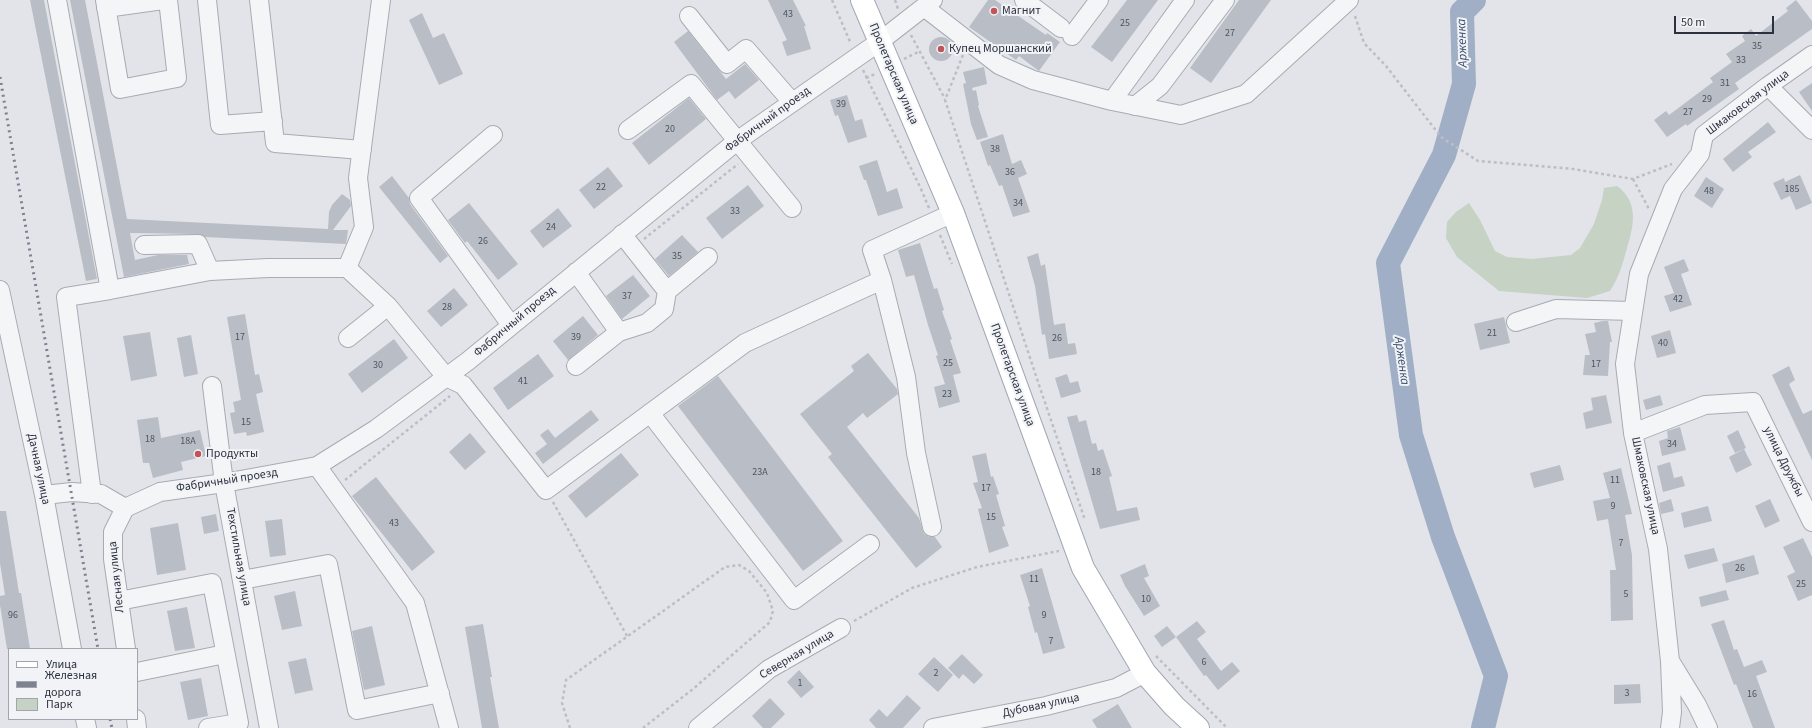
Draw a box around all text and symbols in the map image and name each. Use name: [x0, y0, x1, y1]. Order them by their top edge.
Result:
place label: Магнит: [1002, 4, 1041, 18]
marker: Магнит: [989, 6, 999, 16]
scale bar: [1676, 8, 1776, 34]
house number: 43: [783, 9, 793, 21]
text: 50 m: [1681, 14, 1705, 31]
house number: 25: [1120, 18, 1130, 30]
water label: Арженка: [1454, 18, 1472, 68]
street label: Пролетарская улица: [865, 21, 921, 127]
house number: 27: [1225, 28, 1235, 40]
house number: 35: [1752, 41, 1762, 53]
place label: Купец Моршанский: [949, 42, 1052, 56]
marker: Купец Моршанский: [936, 44, 946, 54]
house number: 33: [1736, 55, 1746, 67]
street label: Шмаковская улица: [1704, 67, 1792, 139]
house number: 31: [1720, 78, 1730, 90]
street label: Фабричный проезд: [722, 84, 814, 156]
house number: 29: [1702, 94, 1712, 106]
house number: 39: [836, 99, 846, 111]
house number: 27: [1683, 107, 1693, 119]
house number: 20: [665, 124, 675, 136]
house number: 38: [990, 144, 1000, 156]
house number: 36: [1005, 167, 1015, 179]
house number: 22: [596, 182, 606, 194]
house number: 185: [1785, 184, 1799, 196]
house number: 48: [1704, 186, 1714, 198]
house number: 34: [1013, 198, 1023, 210]
house number: 33: [730, 206, 740, 218]
house number: 24: [546, 222, 556, 234]
house number: 26: [478, 236, 488, 248]
house number: 35: [672, 251, 682, 263]
street label: Фабричный проезд: [471, 284, 559, 360]
house number: 37: [622, 291, 632, 303]
house number: 42: [1673, 294, 1683, 306]
house number: 28: [442, 302, 452, 314]
street label: Пролетарская улица: [987, 322, 1037, 428]
house number: 21: [1487, 328, 1497, 340]
house number: 17: [235, 332, 245, 344]
house number: 39: [571, 332, 581, 344]
house number: 26: [1052, 333, 1062, 345]
water label: Арженка: [1390, 336, 1412, 386]
house number: 40: [1658, 338, 1668, 350]
house number: 25: [943, 358, 953, 370]
house number: 17: [1591, 359, 1601, 371]
house number: 30: [373, 360, 383, 372]
house number: 41: [518, 376, 528, 388]
house number: 23: [942, 389, 952, 401]
house number: 15: [241, 417, 251, 429]
street label: улица Дружбы: [1760, 424, 1806, 500]
street label: Дачная улица: [23, 432, 53, 506]
house number: 18: [145, 434, 155, 446]
house number: 18А: [180, 436, 196, 448]
street label: Шмаковская улица: [1628, 436, 1662, 536]
house number: 34: [1667, 439, 1677, 451]
place label: Продукты: [206, 447, 258, 461]
marker: Продукты: [193, 449, 203, 459]
street label: Фабричный проезд: [175, 466, 279, 496]
house number: 23А: [752, 467, 768, 479]
house number: 18: [1091, 467, 1101, 479]
house number: 11: [1610, 475, 1620, 487]
house number: 17: [981, 483, 991, 495]
house number: 9: [1611, 501, 1615, 513]
street label: Техстильная улица: [222, 507, 254, 607]
house number: 15: [986, 512, 996, 524]
house number: 43: [389, 518, 399, 530]
house number: 7: [1619, 538, 1623, 550]
street label: Лесная улица: [106, 541, 128, 613]
house number: 26: [1735, 563, 1745, 575]
house number: 11: [1029, 574, 1039, 586]
house number: 25: [1796, 579, 1806, 591]
house number: 5: [1624, 589, 1628, 601]
house number: 10: [1141, 594, 1151, 606]
house number: 96: [8, 610, 18, 622]
house number: 9: [1042, 610, 1046, 622]
street label: Северная улица: [757, 627, 837, 683]
house number: 7: [1049, 636, 1053, 648]
legend: [8, 648, 138, 720]
text: Улица: [46, 656, 77, 673]
house number: 6: [1202, 657, 1206, 669]
text: Железная дорога: [45, 667, 97, 701]
house number: 2: [934, 668, 938, 680]
house number: 1: [798, 678, 802, 690]
house number: 3: [1625, 688, 1629, 700]
house number: 16: [1747, 689, 1757, 701]
street label: Дубовая улица: [1001, 691, 1081, 721]
text: Парк: [46, 696, 72, 713]

